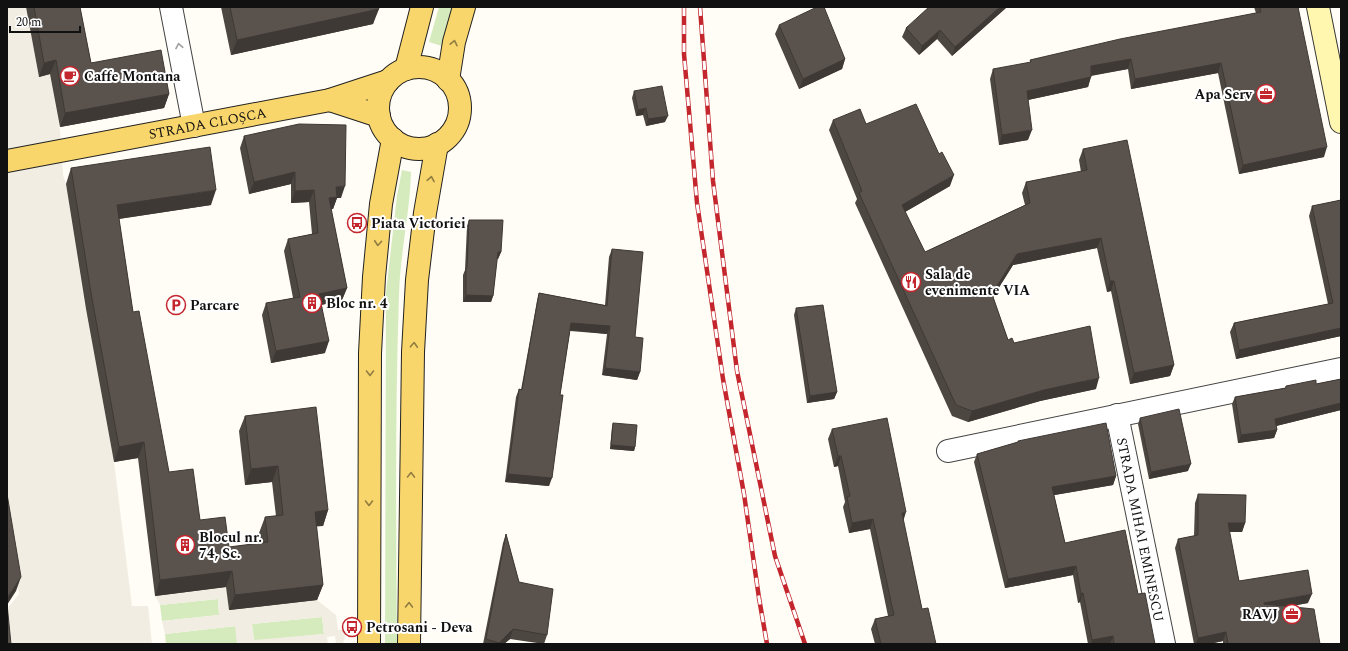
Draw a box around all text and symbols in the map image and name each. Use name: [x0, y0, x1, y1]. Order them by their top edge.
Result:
scale bar: [10, 8, 80, 34]
text: 20 m: [16, 13, 41, 32]
one-way arrow: [450, 40, 458, 46]
one-way arrow: [175, 43, 184, 50]
cafe icon: Caffe Montana: [59, 65, 81, 87]
place label: Caffe Montana: [84, 66, 181, 87]
office icon: Apa Serv: [1255, 83, 1277, 105]
place label: Apa Serv: [1194, 84, 1253, 105]
street label: STRADA CLOȘCA: [147, 102, 268, 145]
one-way arrow: [426, 176, 435, 182]
bus stop icon: Piata Victoriei: [346, 212, 368, 234]
place label: Piata Victoriei: [371, 213, 466, 234]
one-way arrow: [373, 240, 382, 246]
place label: Sala de evenimente VIA: [925, 264, 1030, 301]
restaurant icon: Sala de evenimente VIA: [900, 271, 922, 293]
building icon: Bloc nr. 4: [301, 292, 323, 314]
place label: Bloc nr. 4: [326, 293, 388, 314]
parking icon: Parcare: [165, 294, 187, 316]
place label: Parcare: [190, 295, 239, 316]
one-way arrow: [409, 342, 418, 348]
one-way arrow: [366, 370, 374, 376]
street label: STRADA MIHAI EMINESCU: [1111, 436, 1170, 624]
one-way arrow: [407, 472, 415, 478]
one-way arrow: [365, 500, 373, 506]
place label: Blocul nr. 74, Sc.: [199, 527, 262, 564]
building icon: Blocul nr. 74, Sc.: [174, 534, 196, 556]
one-way arrow: [405, 602, 413, 608]
office icon: RAVJ: [1281, 603, 1303, 625]
place label: RAVJ: [1242, 604, 1278, 625]
bus stop icon: Petrosani - Deva: [341, 616, 363, 638]
place label: Petrosani - Deva: [366, 617, 473, 638]

